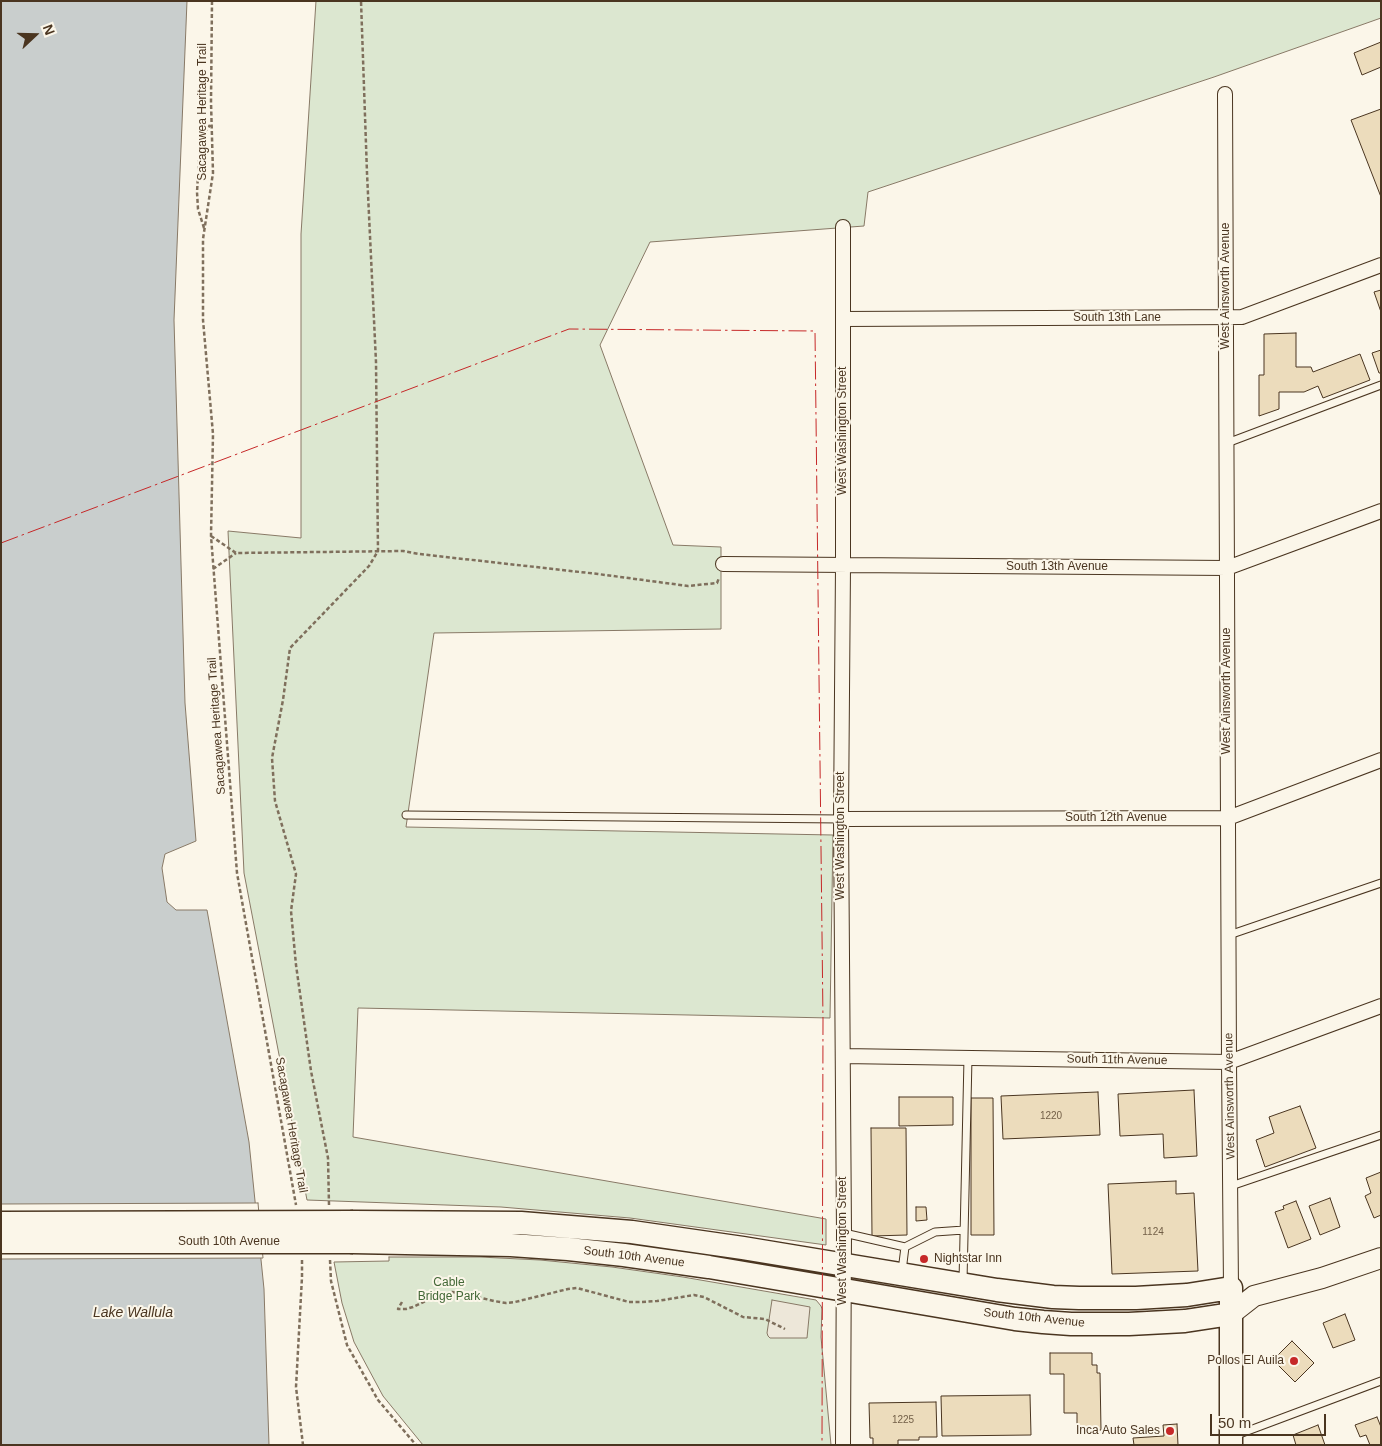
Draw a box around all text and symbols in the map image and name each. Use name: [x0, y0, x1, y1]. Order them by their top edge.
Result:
north arrow: [10, 10, 60, 60]
text: N: [40, 22, 58, 37]
street label: Sacagawea Heritage Trail: [196, 43, 210, 181]
street label: West Ainsworth Avenue: [1219, 223, 1233, 349]
street label: South 13th Lane: [1073, 311, 1161, 325]
street label: West Washington Street: [836, 367, 850, 495]
street label: South 13th Avenue: [1006, 560, 1108, 574]
street label: West Ainsworth Avenue: [1220, 628, 1234, 754]
street label: Sacagawea Heritage Trail: [205, 657, 229, 795]
street label: West Washington Street: [834, 772, 848, 900]
street label: South 12th Avenue: [1065, 811, 1167, 825]
street label: West Ainsworth Avenue: [1222, 1032, 1238, 1160]
street label: South 11th Avenue: [1066, 1052, 1168, 1068]
street label: Sacagawea Heritage Trail: [272, 1056, 310, 1194]
house number: 1220: [1040, 1110, 1062, 1122]
street label: West Washington Street: [836, 1177, 850, 1305]
house number: 1124: [1142, 1226, 1164, 1238]
street label: South 10th Avenue: [178, 1235, 280, 1249]
street label: South 10th Avenue: [583, 1244, 685, 1270]
place label: Nightstar Inn: [934, 1252, 1002, 1266]
marker: Nightstar Inn: [918, 1253, 930, 1265]
park label: Cable Bridge Park: [418, 1276, 480, 1304]
water label: Lake Wallula: [93, 1305, 173, 1321]
street label: South 10th Avenue: [983, 1306, 1085, 1330]
place label: Pollos El Auila: [1207, 1354, 1284, 1368]
marker: Pollos El Auila: [1288, 1355, 1300, 1367]
scale bar: [1212, 1404, 1328, 1436]
house number: 1225: [892, 1414, 914, 1426]
text: 50 m: [1218, 1414, 1251, 1431]
place label: Inca Auto Sales: [1076, 1424, 1160, 1438]
marker: Inca Auto Sales: [1164, 1425, 1176, 1437]

